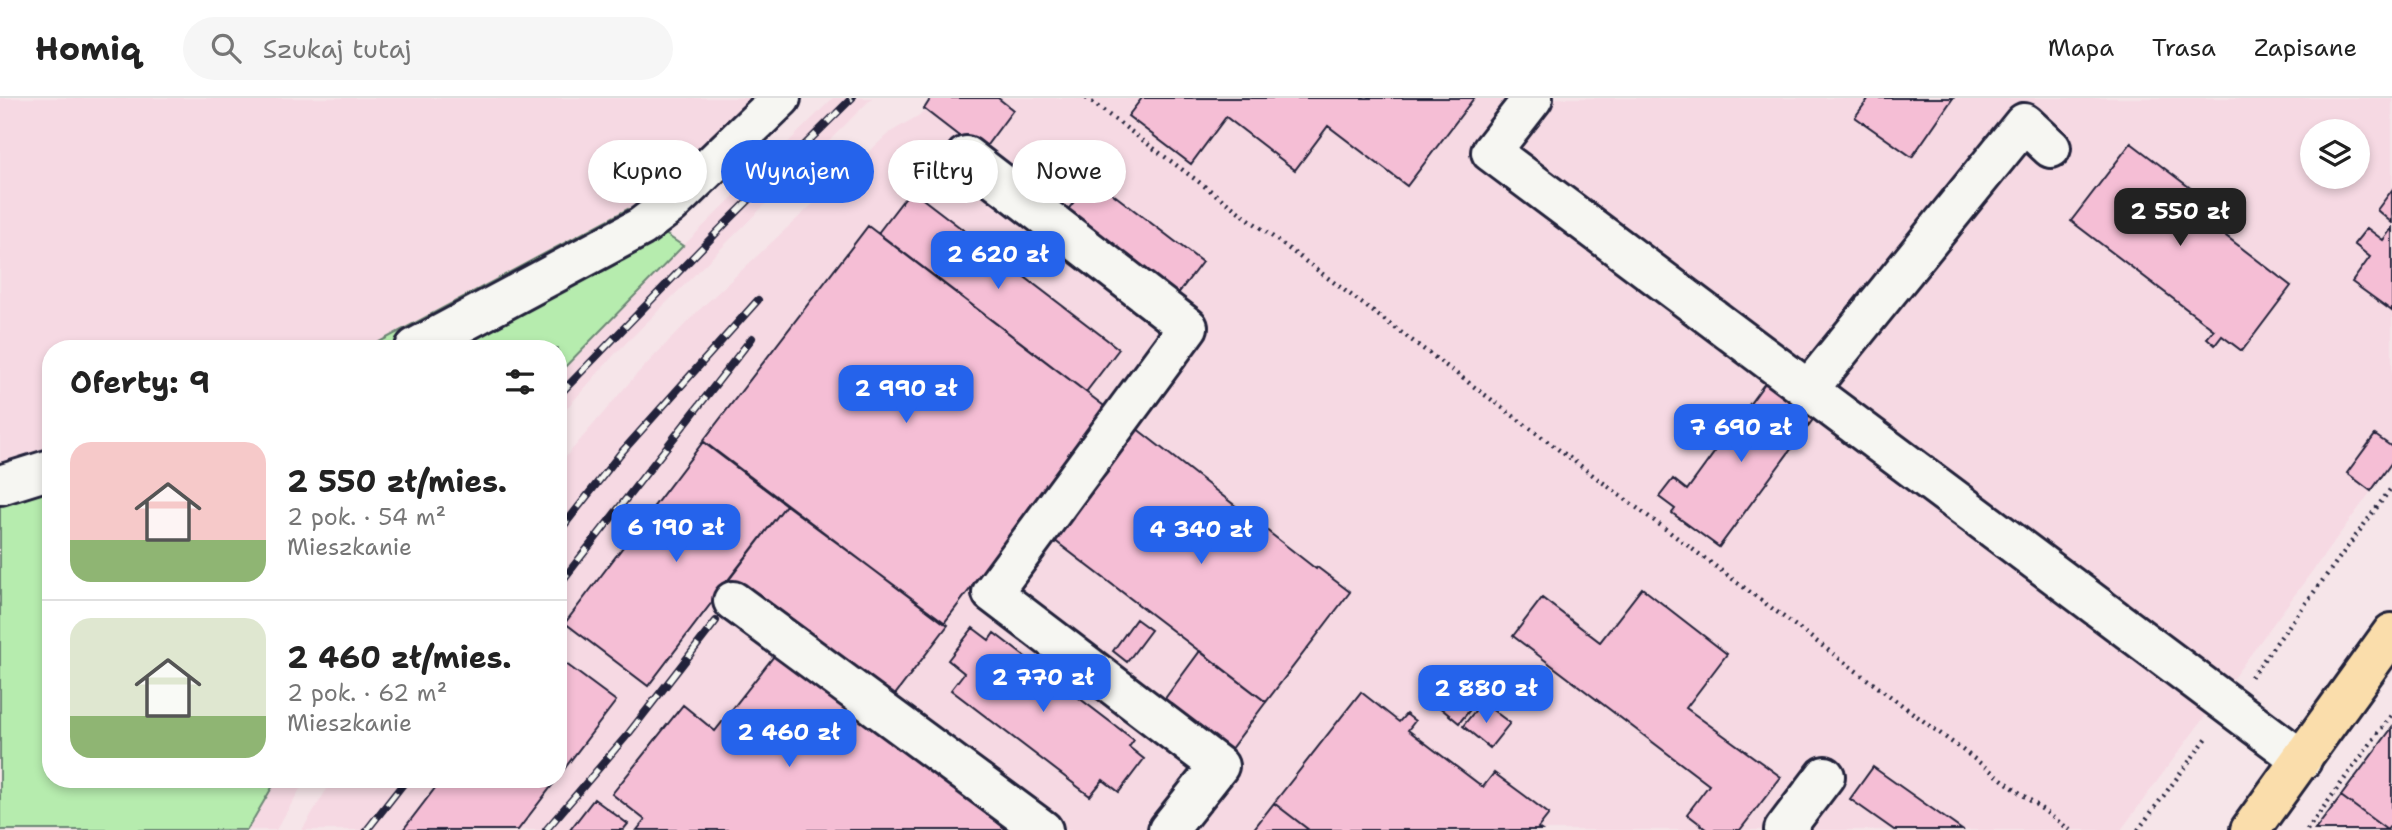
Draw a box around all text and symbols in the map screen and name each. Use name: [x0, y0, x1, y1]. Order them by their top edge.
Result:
search box: [183, 17, 673, 80]
text: Homiq: [35, 26, 141, 71]
icon: search: [207, 29, 245, 67]
text: Szukaj tutaj: [263, 31, 412, 66]
text: Mapa: [2048, 32, 2114, 64]
text: Trasa: [2152, 32, 2216, 64]
text: Zapisane: [2254, 32, 2357, 64]
map controls: [2300, 119, 2370, 189]
button: layers: [2300, 119, 2370, 189]
chip: Kupno: [588, 140, 707, 203]
chip: Wynajem: [721, 140, 874, 203]
chip: Filtry: [888, 140, 998, 203]
chip: Nowe: [1012, 140, 1126, 203]
pin: 2 550 zł: [2108, 188, 2252, 248]
text: 2 550 zł: [2130, 196, 2230, 226]
pin: 2 620 zł: [926, 232, 1070, 291]
text: 2 620 zł: [947, 239, 1049, 269]
text: Oferty: 9: [70, 362, 210, 403]
icon: filters: [501, 363, 539, 401]
pin: 2 990 zł: [834, 366, 978, 425]
text: 2 990 zł: [855, 373, 957, 403]
pin: 7 690 zł: [1669, 404, 1813, 464]
text: 7 690 zł: [1690, 412, 1792, 442]
text: 2 550 zł/mies.: [287, 461, 507, 502]
icon: home: [126, 470, 210, 554]
text: 2 pok. · 54 m²: [287, 502, 446, 532]
pin: 6 190 zł: [604, 504, 748, 564]
pin: 4 340 zł: [1129, 506, 1273, 566]
text: 6 190 zł: [627, 512, 725, 542]
text: 4 340 zł: [1149, 514, 1253, 544]
text: Mieszkanie: [287, 532, 412, 562]
text: 2 460 zł/mies.: [287, 637, 511, 678]
icon: home: [126, 646, 210, 730]
pin: 2 770 zł: [971, 654, 1115, 714]
text: 2 770 zł: [992, 662, 1094, 692]
pin: 2 880 zł: [1414, 666, 1558, 725]
text: 2 880 zł: [1434, 673, 1538, 703]
text: 2 pok. · 62 m²: [287, 678, 447, 708]
text: Mieszkanie: [287, 708, 412, 738]
pin: 2 460 zł: [717, 710, 861, 769]
text: 2 460 zł: [737, 717, 841, 747]

